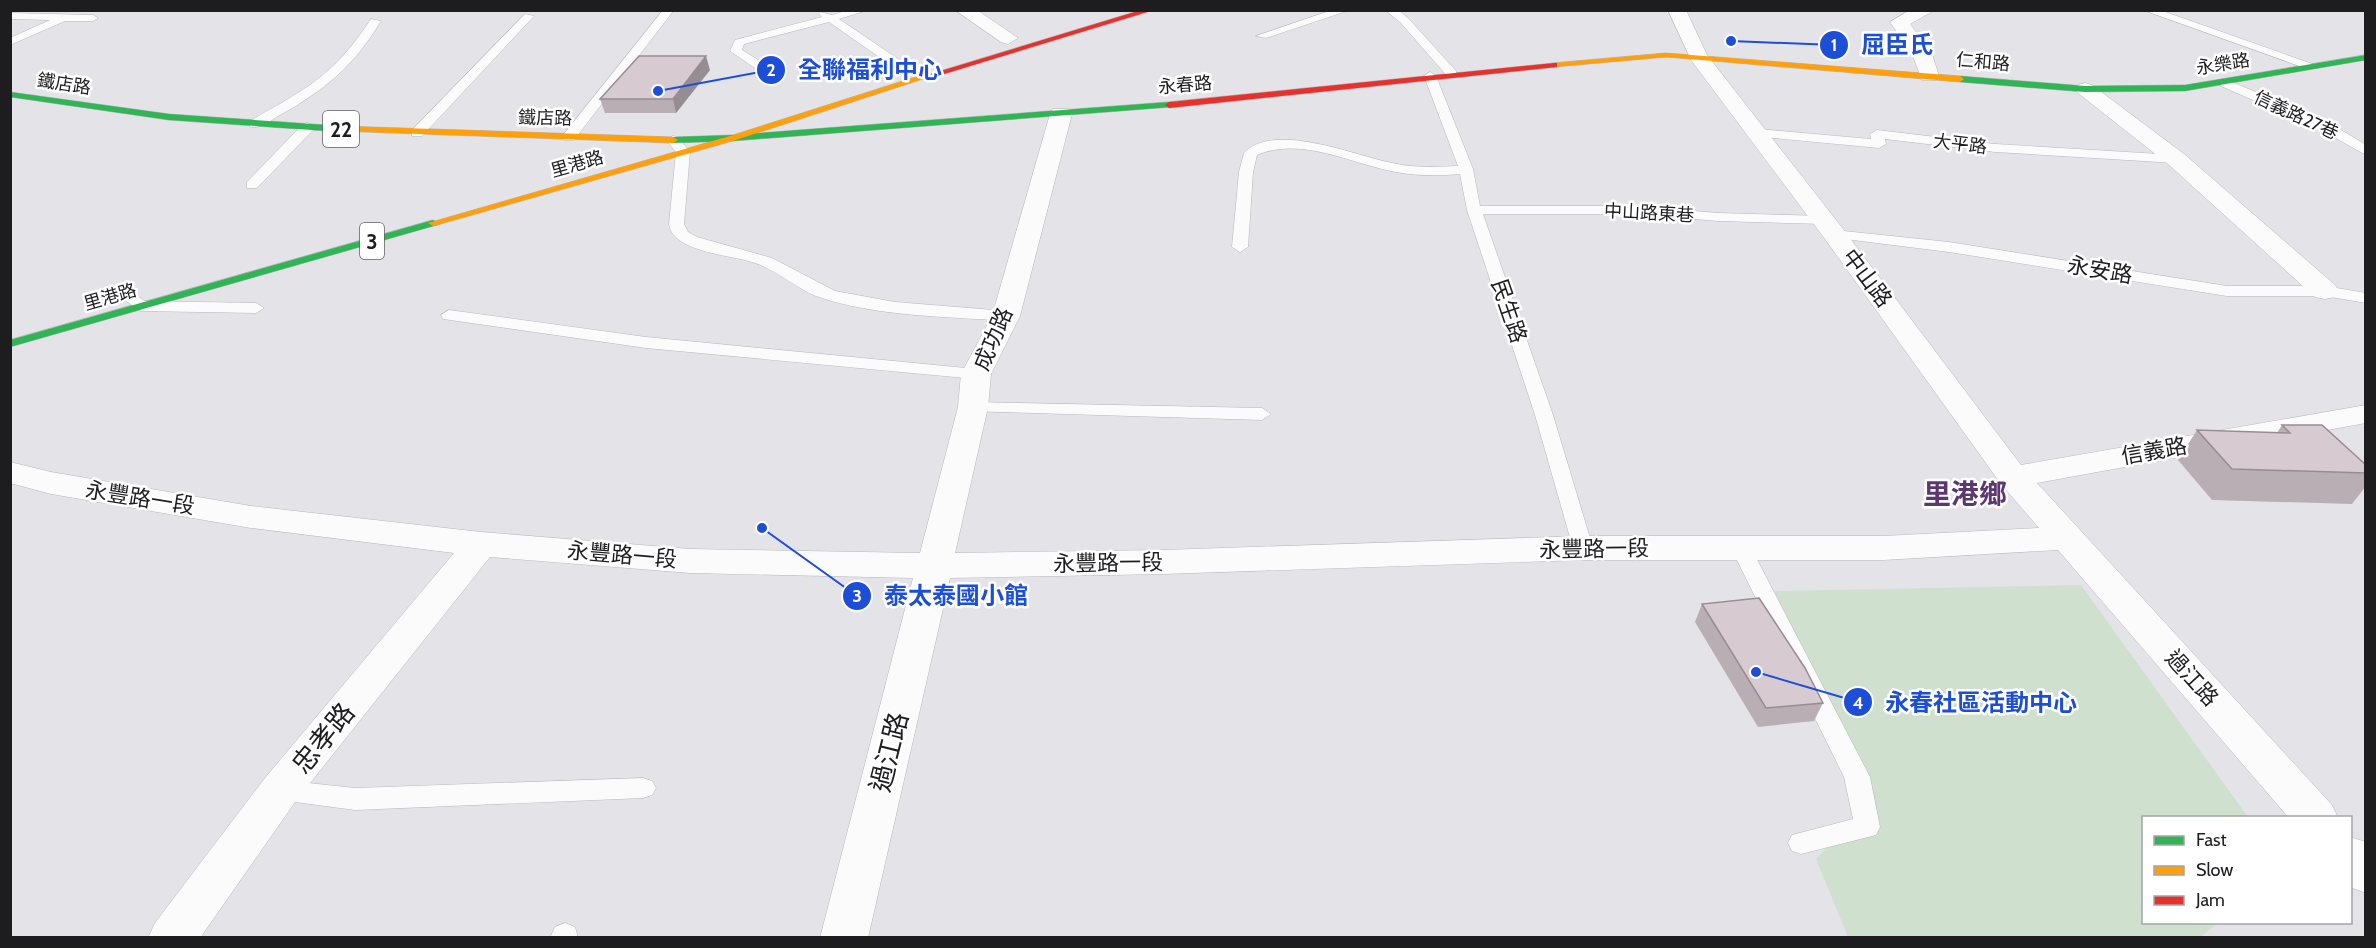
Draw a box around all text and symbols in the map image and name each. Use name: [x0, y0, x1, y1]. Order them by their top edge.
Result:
callout: 屈臣氏: [1819, 24, 1945, 66]
text: 屈臣氏: [1861, 30, 1933, 59]
text: 1: [1831, 34, 1837, 56]
callout: 全聯福利中心: [756, 49, 954, 91]
street label: 仁和路: [1955, 49, 2011, 75]
street label: 永樂路: [2195, 49, 2251, 79]
text: 全聯福利中心: [798, 55, 942, 84]
text: 2: [766, 59, 776, 81]
street label: 鐵店路: [36, 69, 92, 99]
street label: 永春路: [1157, 72, 1213, 98]
street label: 信義路27巷: [2250, 86, 2342, 144]
street label: 鐵店路: [518, 107, 572, 129]
road number: 22: [323, 111, 359, 147]
street label: 大平路: [1932, 130, 1988, 158]
street label: 里港路: [548, 146, 606, 182]
street label: 中山路東巷: [1603, 200, 1695, 226]
road number: 3: [360, 223, 384, 259]
street label: 中山路: [1836, 244, 1898, 312]
street label: 永安路: [2065, 251, 2135, 289]
street label: 民生路: [1485, 275, 1533, 347]
street label: 里港路: [81, 279, 139, 315]
street label: 成功路: [968, 303, 1018, 375]
street label: 信義路: [2119, 432, 2189, 470]
street label: 永豐路一段: [84, 476, 196, 520]
district label: 里港鄉: [1923, 477, 2007, 511]
street label: 永豐路一段: [1539, 535, 1649, 563]
street label: 永豐路一段: [566, 537, 678, 573]
street label: 永豐路一段: [1053, 549, 1163, 577]
callout: 泰太泰國小館: [842, 575, 1040, 617]
text: 泰太泰國小館: [884, 581, 1028, 610]
text: 3: [852, 585, 862, 607]
street label: 過江路: [2160, 644, 2224, 712]
callout: 永春社區活動中心: [1843, 681, 2089, 723]
text: 永春社區活動中心: [1885, 688, 2077, 717]
text: 4: [1852, 692, 1864, 714]
street label: 忠孝路: [285, 696, 361, 780]
street label: 過江路: [863, 709, 915, 795]
legend: [2142, 816, 2352, 924]
text: Fast: [2196, 829, 2227, 851]
text: Slow: [2196, 859, 2233, 881]
text: Jam: [2195, 889, 2225, 911]

